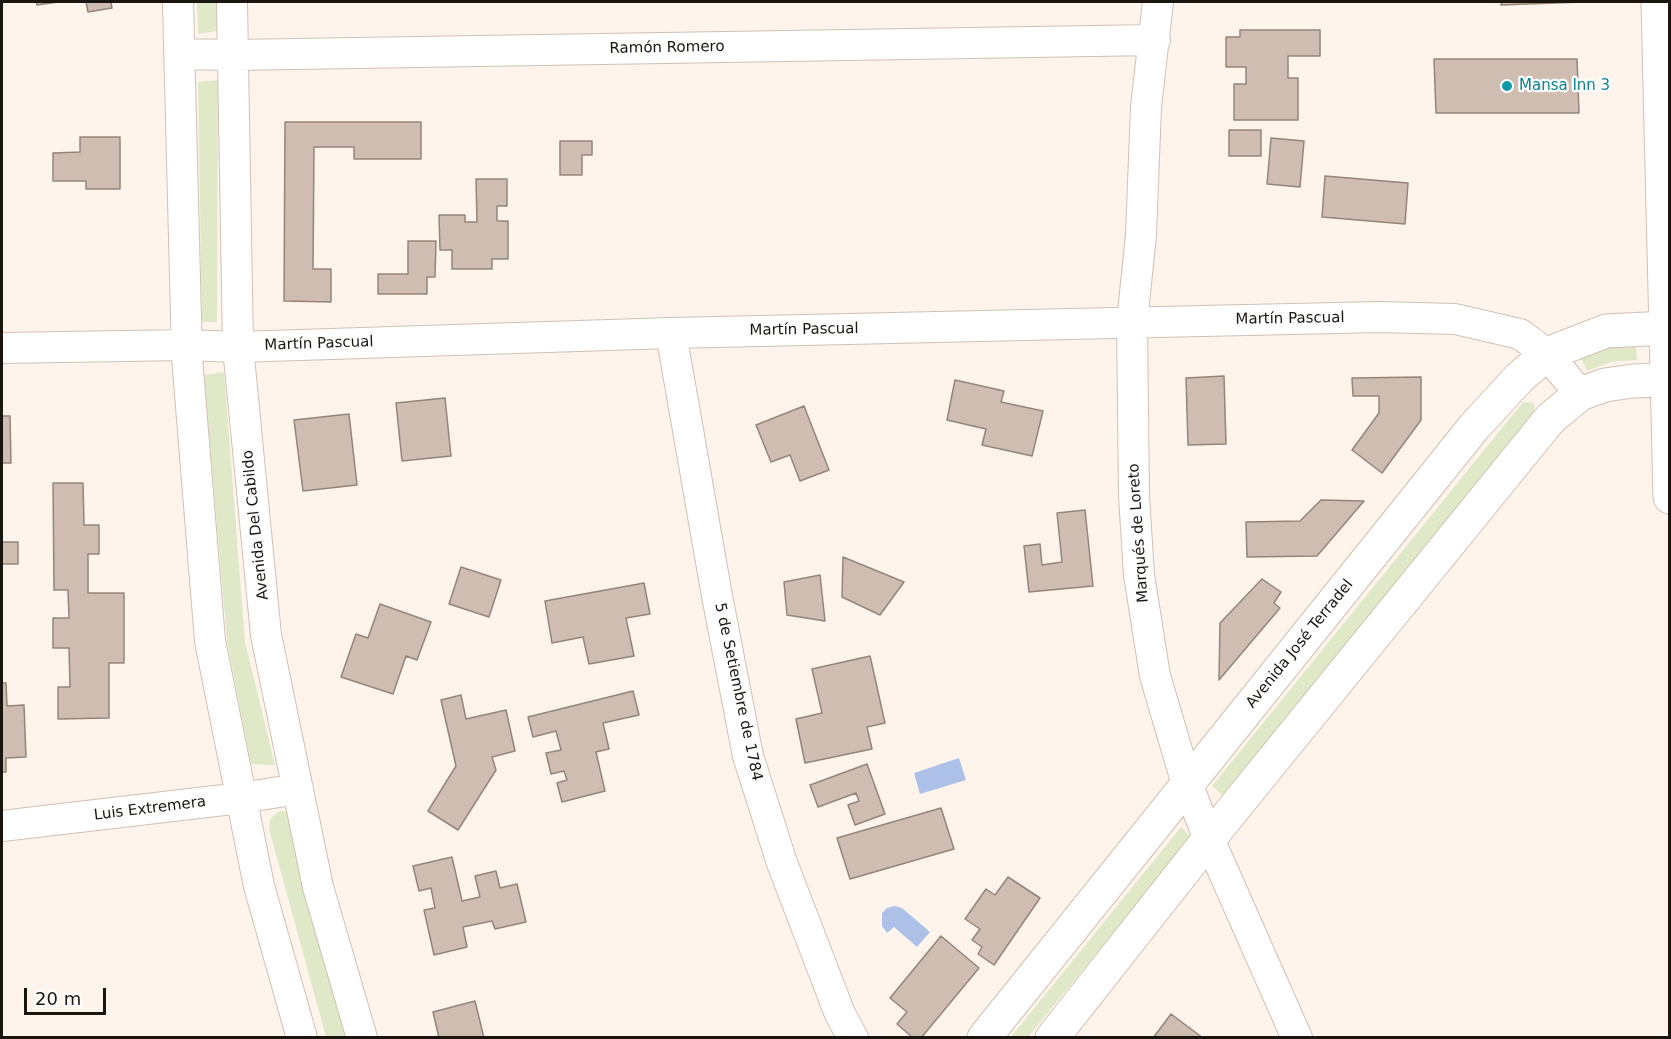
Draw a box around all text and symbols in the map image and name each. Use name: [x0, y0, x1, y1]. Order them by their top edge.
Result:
street label: Ramón Romero: [609, 38, 725, 58]
place label: Mansa Inn 3: [1519, 77, 1610, 95]
marker: Mansa Inn 3: [1500, 79, 1514, 93]
street label: Martín Pascual: [1235, 309, 1345, 329]
street label: Martín Pascual: [749, 320, 859, 340]
street label: Martín Pascual: [264, 333, 374, 355]
street label: Avenida Del Cabildo: [239, 449, 273, 601]
street label: Marqués de Loreto: [1125, 463, 1153, 603]
street label: Avenida José Terradel: [1243, 576, 1357, 712]
street label: 5 de Setiembre de 1784: [710, 601, 766, 783]
street label: Luis Extremera: [93, 793, 207, 825]
scale bar: [27, 976, 110, 1014]
text: 20 m: [35, 988, 81, 1009]

